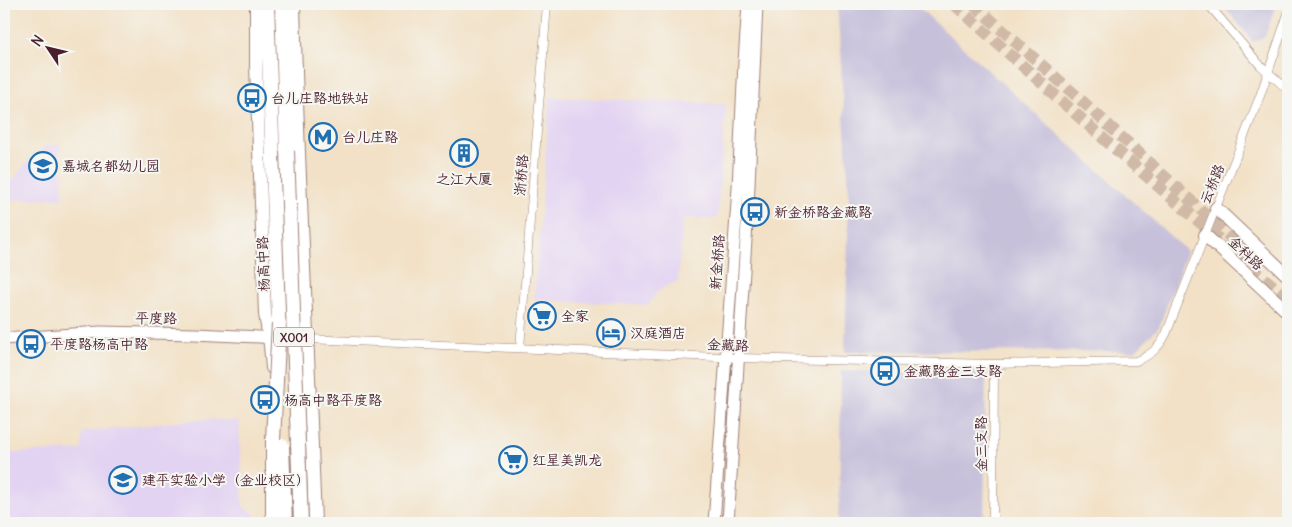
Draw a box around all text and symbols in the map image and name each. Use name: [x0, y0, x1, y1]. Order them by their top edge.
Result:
north arrow: [22, 22, 72, 72]
text: N: [27, 31, 48, 50]
bus stop icon: 台儿庄路地铁站: [237, 83, 267, 113]
place label: 台儿庄路地铁站: [271, 89, 369, 107]
metro station icon: 台儿庄路: [308, 122, 338, 152]
place label: 台儿庄路: [342, 128, 398, 146]
building icon: 之江大厦: [449, 138, 479, 168]
school or university icon: 嘉城名都幼儿园: [28, 151, 58, 181]
street label: 浙桥路: [510, 153, 532, 197]
place label: 嘉城名都幼儿园: [62, 157, 160, 175]
street label: 云桥路: [1196, 161, 1228, 207]
place label: 之江大厦: [436, 170, 492, 188]
bus stop icon: 新金桥路金藏路: [740, 197, 770, 227]
place label: 新金桥路金藏路: [774, 203, 872, 221]
street label: 金科路: [1225, 232, 1267, 274]
street label: 新金桥路: [706, 233, 728, 291]
street label: 杨高中路: [253, 236, 273, 292]
supermarket icon: 全家: [527, 301, 557, 331]
place label: 全家: [561, 307, 589, 325]
street label: 平度路: [135, 309, 177, 327]
hotel icon: 汉庭酒店: [596, 318, 626, 348]
place label: 汉庭酒店: [630, 324, 686, 342]
road number: X001: [274, 328, 314, 347]
bus stop icon: 平度路杨高中路: [16, 329, 46, 359]
place label: 平度路杨高中路: [50, 335, 148, 353]
street label: 金藏路: [707, 335, 749, 355]
bus stop icon: 金藏路金三支路: [870, 356, 900, 386]
place label: 金藏路金三支路: [904, 362, 1002, 380]
bus stop icon: 杨高中路平度路: [250, 385, 280, 415]
place label: 杨高中路平度路: [284, 391, 382, 409]
street label: 金三支路: [972, 416, 990, 472]
supermarket icon: 红星美凯龙: [498, 445, 528, 475]
place label: 红星美凯龙: [532, 451, 602, 469]
school or university icon: 建平实验小学（金业校区）: [108, 465, 138, 495]
place label: 建平实验小学（金业校区）: [142, 471, 310, 489]

